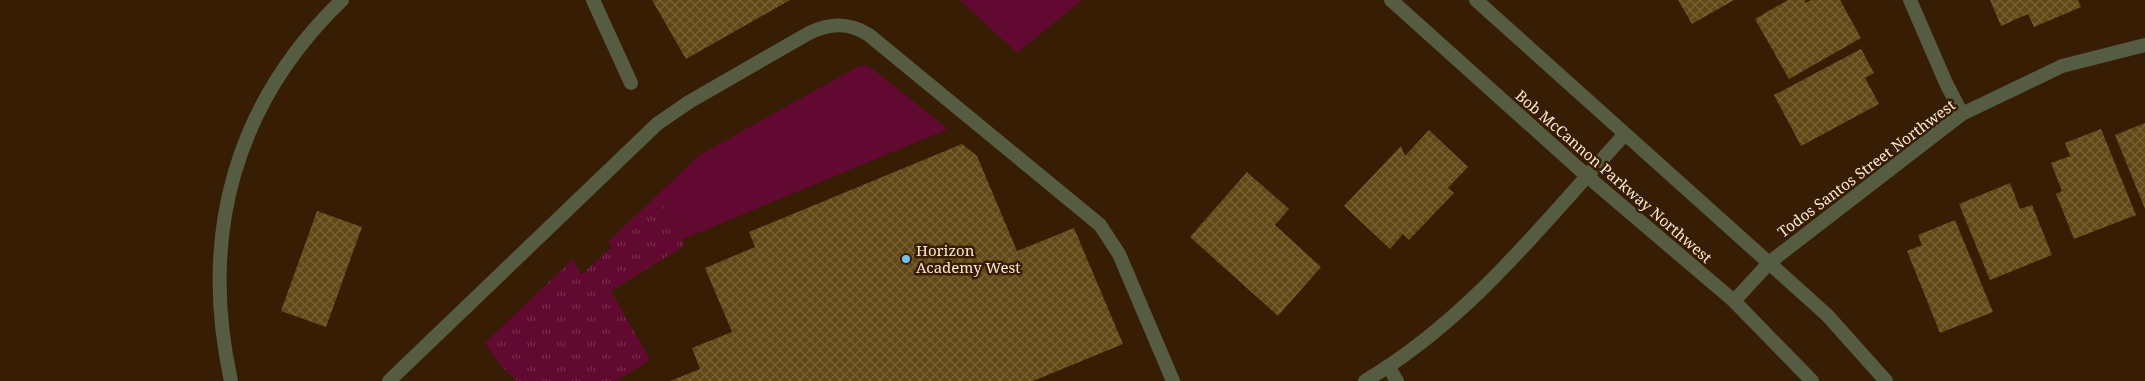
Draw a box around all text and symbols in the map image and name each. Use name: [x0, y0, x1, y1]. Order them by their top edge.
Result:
street label: Bob McCannon Parkway Northwest: [1512, 85, 1716, 267]
street label: Todos Santos Street Northwest: [1773, 95, 1959, 241]
place label: Horizon Academy West: [916, 240, 1020, 277]
marker: Horizon Academy West: [900, 253, 912, 265]

